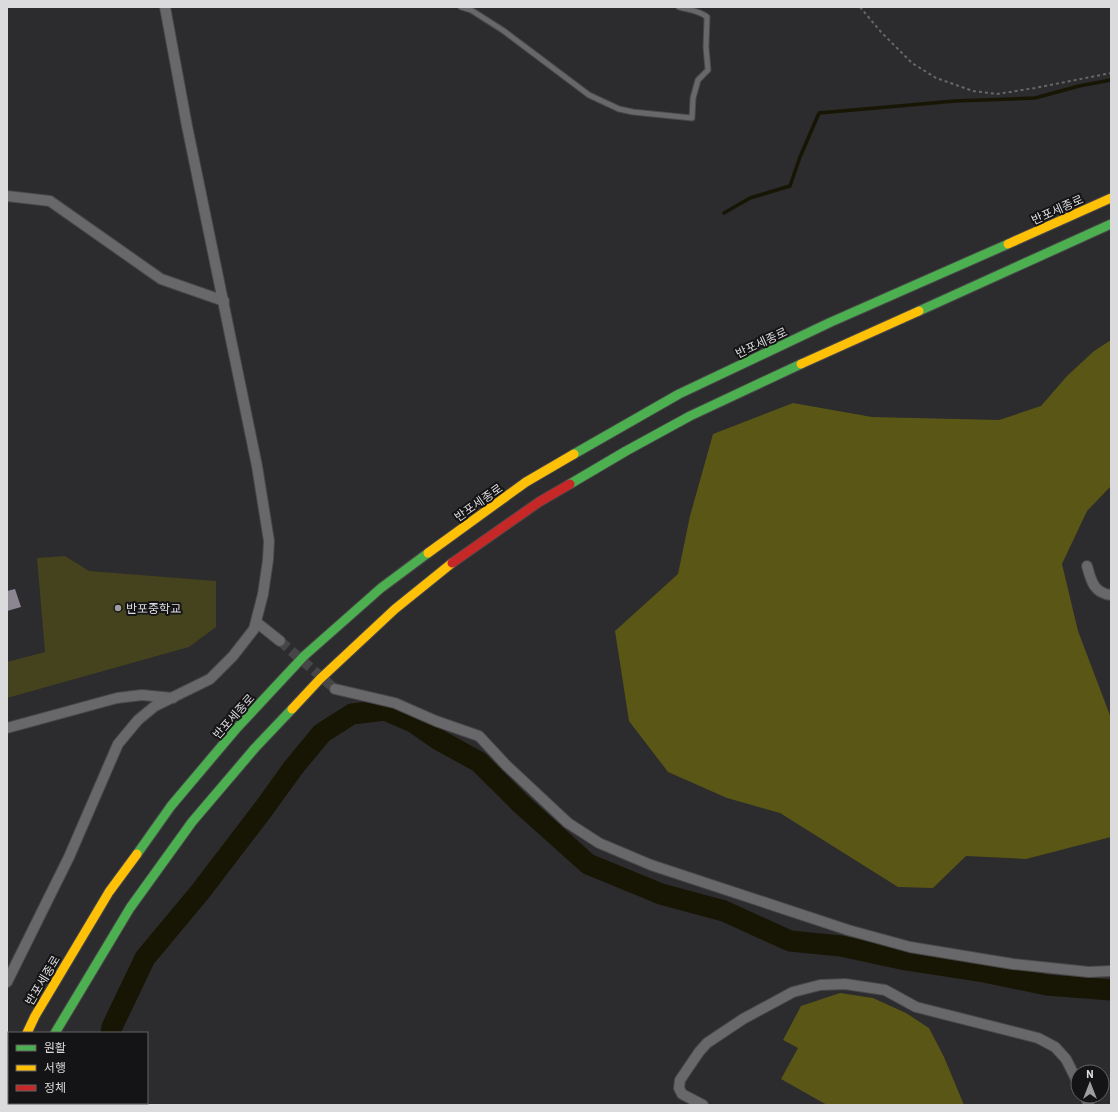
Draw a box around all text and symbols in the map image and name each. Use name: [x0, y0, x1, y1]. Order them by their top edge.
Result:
street label: 반포세종로: [1029, 191, 1085, 227]
street label: 반포세종로: [733, 324, 789, 360]
street label: 반포세종로: [451, 480, 505, 524]
place label: 반포중학교: [126, 601, 181, 615]
marker: 반포중학교: [113, 603, 123, 613]
street label: 반포세종로: [209, 691, 257, 741]
street label: 반포세종로: [22, 953, 62, 1007]
legend: [8, 1032, 148, 1104]
text: 원활: [44, 1040, 66, 1054]
text: 서행: [44, 1060, 66, 1074]
north arrow: [1070, 1064, 1110, 1104]
text: N: [1086, 1067, 1094, 1080]
text: 정체: [44, 1080, 66, 1094]

